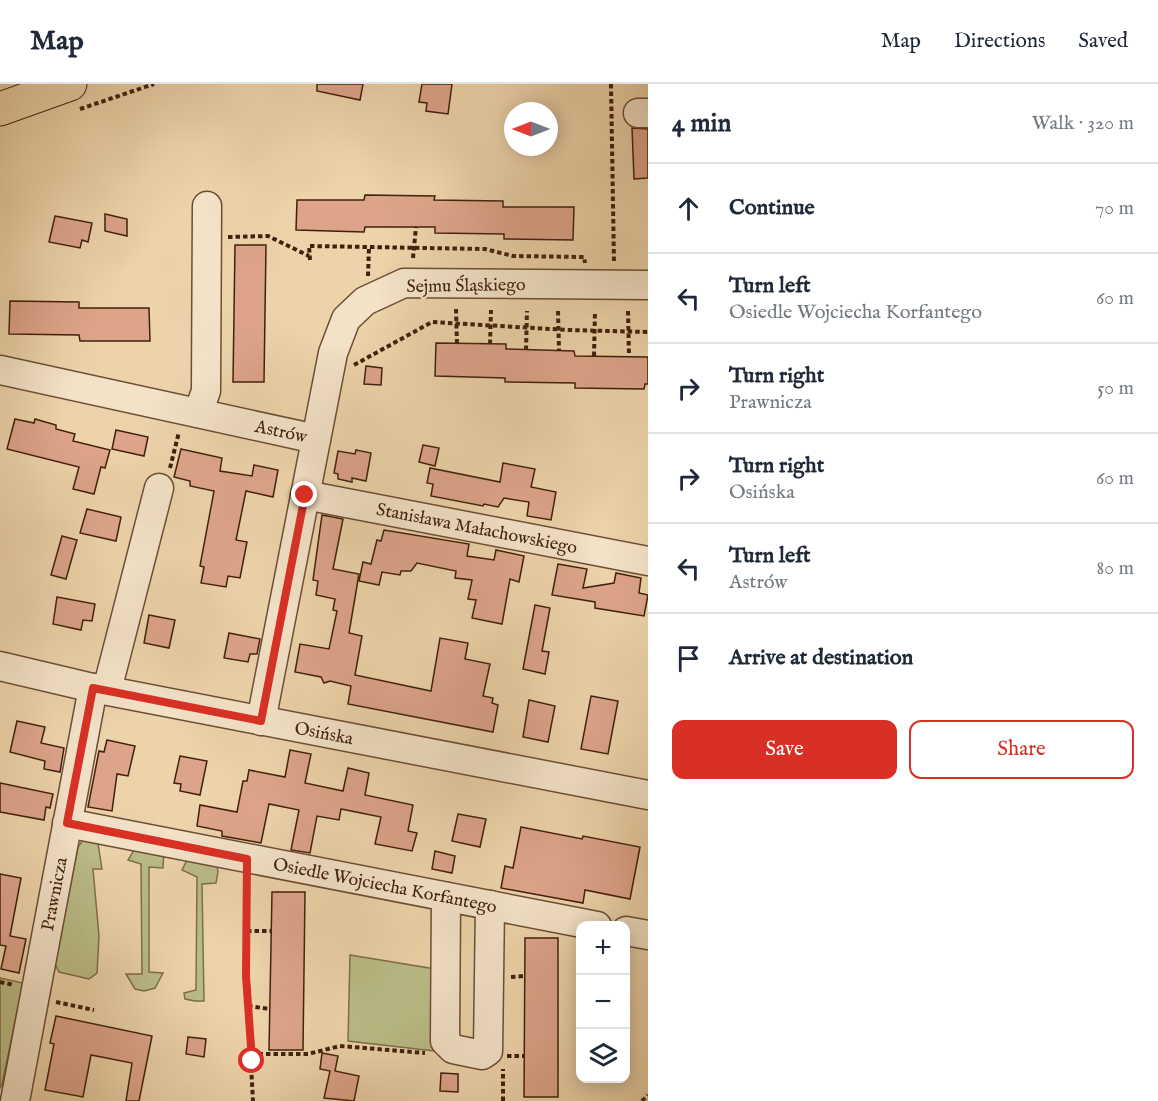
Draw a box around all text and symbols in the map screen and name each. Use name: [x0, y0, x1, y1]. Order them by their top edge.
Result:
text: Map: [30, 24, 84, 59]
text: Map: [881, 28, 921, 55]
text: Directions: [954, 28, 1045, 55]
text: Saved: [1078, 28, 1128, 55]
north arrow: [504, 102, 558, 156]
text: 4 min: [672, 107, 731, 140]
text: Walk · 320 m: [1032, 111, 1134, 136]
icon: ahead: [672, 192, 705, 225]
text: Continue: [729, 194, 815, 222]
text: 70 m: [1095, 196, 1134, 221]
street label: Sejmu Śląskiego: [406, 272, 526, 299]
text: Turn left: [729, 272, 811, 300]
icon: left: [672, 282, 705, 315]
text: 60 m: [1096, 286, 1134, 311]
text: Osiedle Wojciecha Korfantego: [729, 300, 982, 325]
text: Turn right: [729, 362, 824, 390]
icon: right: [672, 372, 705, 405]
text: 50 m: [1097, 376, 1134, 401]
text: Prawnicza: [729, 390, 812, 415]
street label: Astrów: [252, 416, 310, 449]
text: Turn right: [729, 452, 824, 480]
icon: right: [672, 462, 705, 495]
text: 60 m: [1096, 466, 1134, 491]
text: Osińska: [729, 480, 795, 505]
route end: [291, 481, 317, 507]
street label: Stanisława Małachowskiego: [374, 499, 579, 560]
text: Turn left: [729, 542, 811, 570]
icon: left: [672, 552, 705, 585]
text: 80 m: [1097, 556, 1134, 581]
text: Astrów: [729, 570, 787, 595]
icon: arrive: [672, 642, 705, 675]
text: Arrive at destination: [729, 644, 913, 672]
street label: Osińska: [292, 718, 355, 751]
button: Save: [672, 720, 897, 779]
button: Share: [909, 720, 1134, 779]
street label: Osiedle Wojciecha Korfantego: [271, 853, 499, 920]
street label: Prawnicza: [37, 855, 74, 933]
map controls: [576, 921, 630, 1083]
button: +: [576, 921, 630, 975]
button: −: [576, 975, 630, 1029]
button: layers: [576, 1029, 630, 1083]
route start: [238, 1047, 264, 1073]

